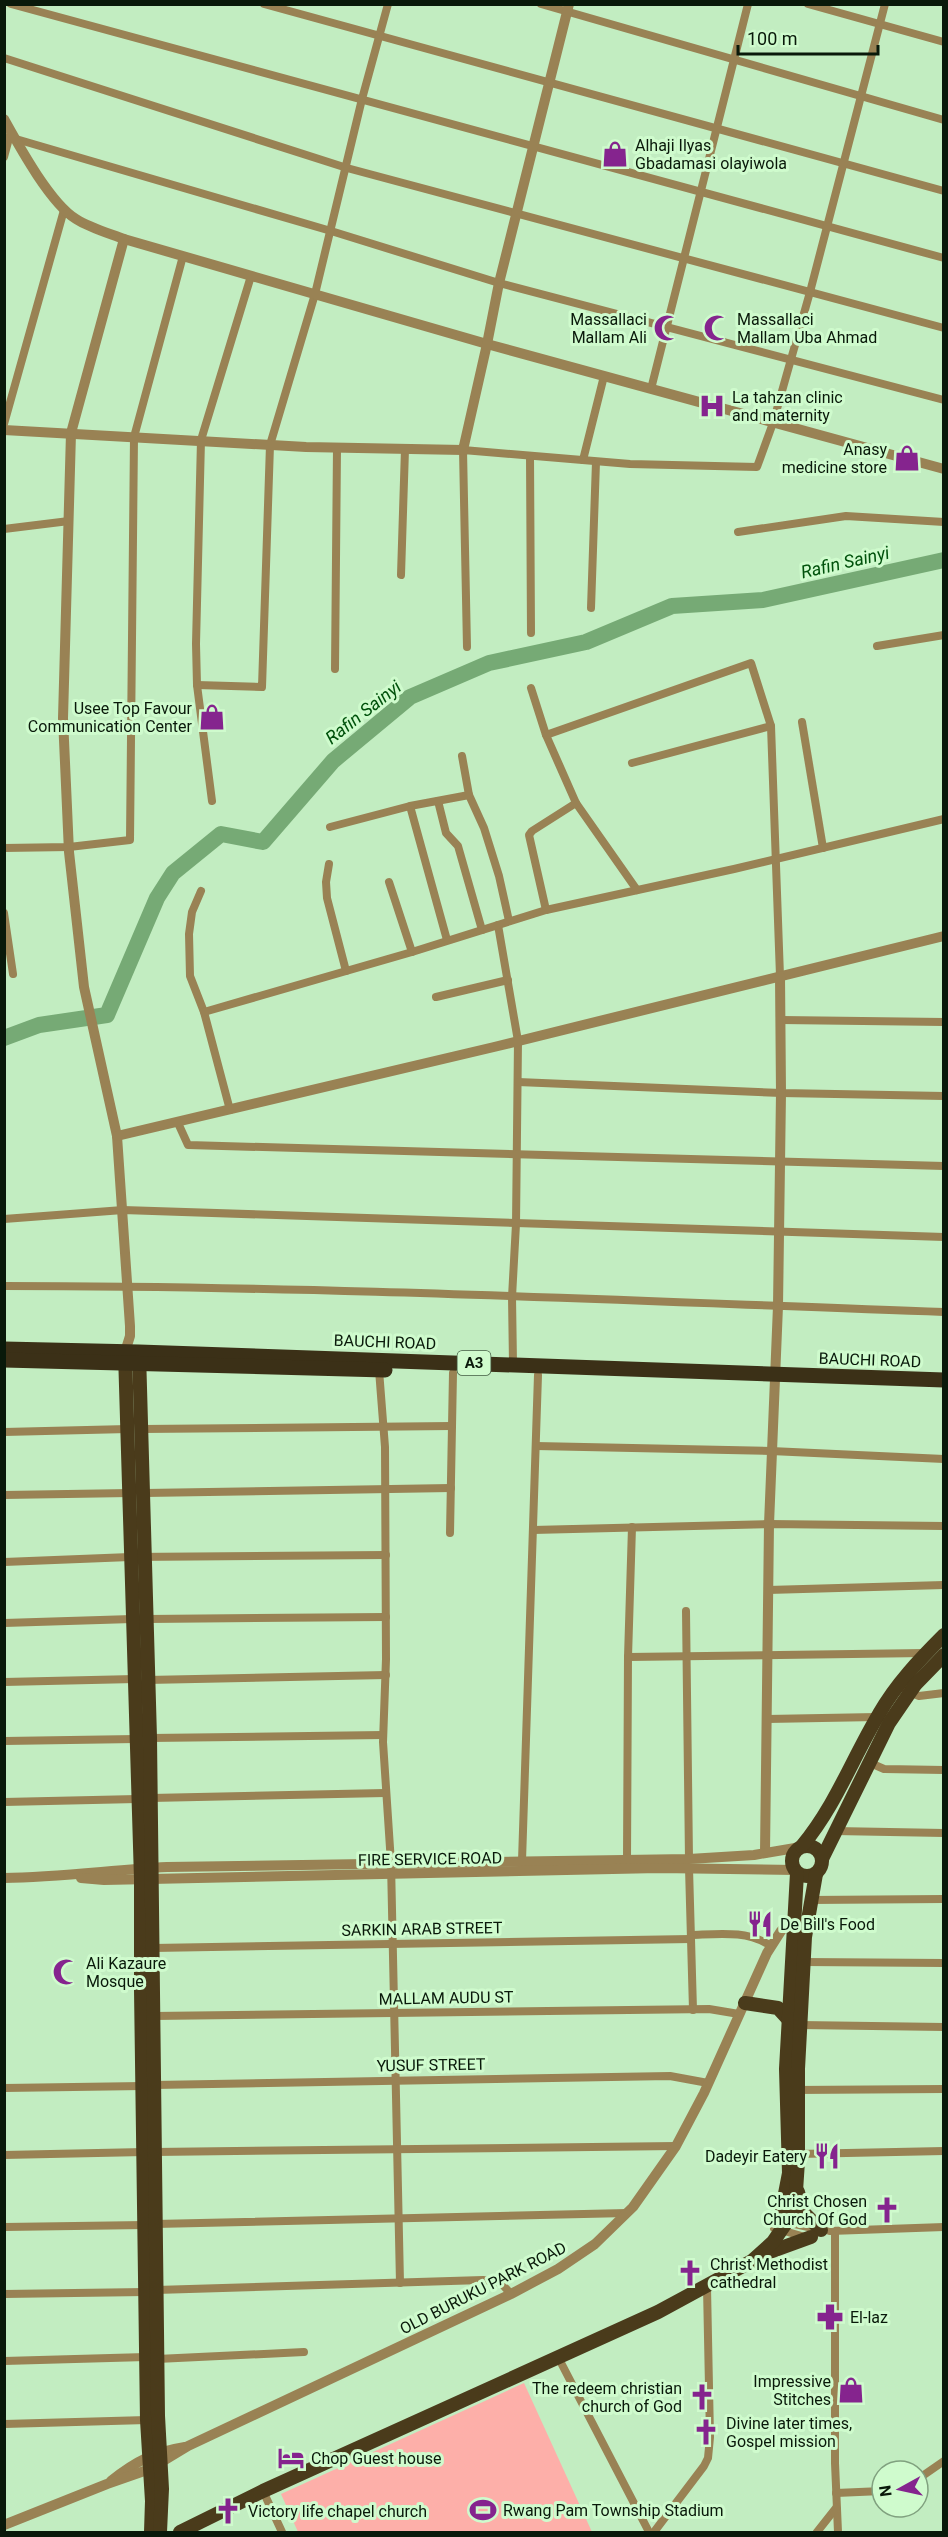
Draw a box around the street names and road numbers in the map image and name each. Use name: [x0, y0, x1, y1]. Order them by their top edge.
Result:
street label: BAUCHI ROAD: [333, 1331, 437, 1353]
street label: BAUCHI ROAD: [818, 1349, 922, 1371]
road number: A3: [458, 1351, 490, 1375]
street label: FIRE SERVICE ROAD: [358, 1848, 502, 1870]
street label: SARKIN ARAB STREET: [341, 1918, 503, 1940]
street label: MALLAM AUDU ST: [378, 1987, 514, 2009]
street label: YUSUF STREET: [376, 2055, 486, 2075]
street label: OLD BURUKU PARK ROAD: [397, 2238, 569, 2338]

